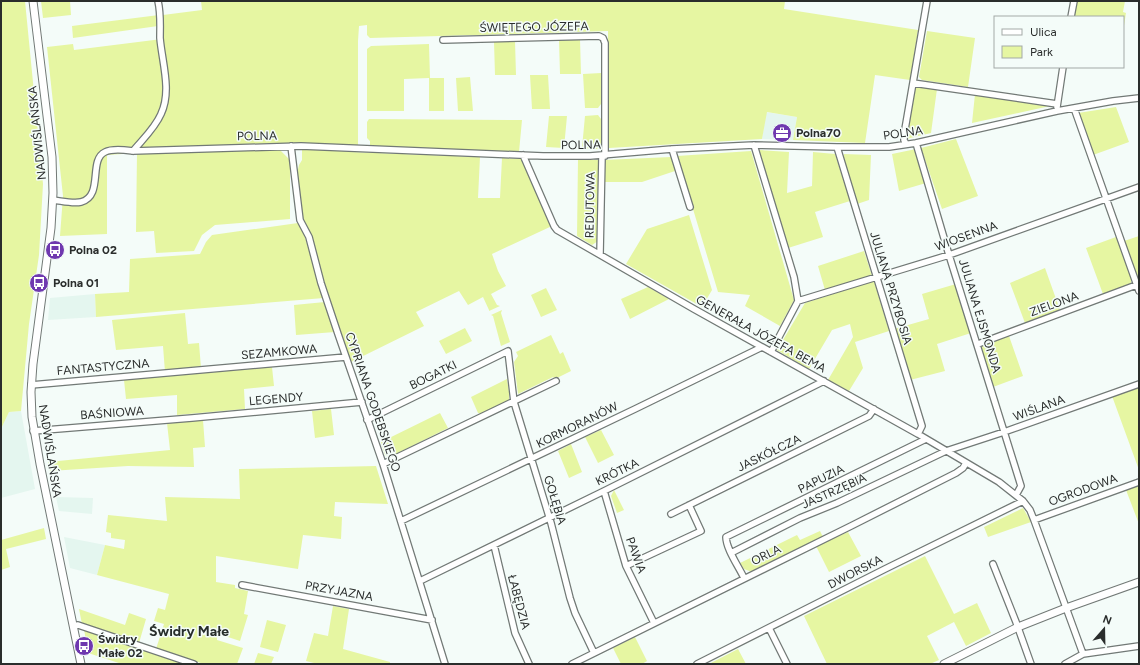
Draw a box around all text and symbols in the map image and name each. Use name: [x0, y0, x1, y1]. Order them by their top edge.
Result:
legend: [994, 16, 1124, 68]
street label: ŚWIĘTEGO JÓZEFA: [479, 19, 589, 35]
text: Ulica: [1030, 25, 1057, 39]
text: Park: [1030, 45, 1053, 59]
street label: NADWIŚLAŃSKA: [25, 85, 49, 181]
office icon: Polna70: [771, 122, 793, 144]
street label: POLNA: [882, 123, 924, 143]
place label: Polna70: [796, 126, 841, 140]
street label: POLNA: [237, 129, 277, 143]
street label: POLNA: [561, 138, 601, 152]
street label: REDUTOWA: [582, 172, 598, 238]
street label: WIOSENNA: [933, 218, 999, 254]
street label: JULIANA PRZYBOSIA: [867, 230, 915, 346]
bus stop icon: Polna 02: [44, 239, 66, 261]
place label: Polna 02: [69, 243, 117, 257]
street label: JULIANA EJSMONDA: [956, 257, 1004, 375]
bus stop icon: Polna 01: [28, 272, 50, 294]
place label: Polna 01: [53, 276, 99, 290]
street label: ZIELONA: [1028, 289, 1080, 319]
street label: GENERAŁA JÓZEFA BEMA: [694, 292, 828, 376]
street label: CYPRIANA GODEBSKIEGO: [342, 330, 404, 474]
street label: SEZAMKOWA: [240, 342, 318, 362]
street label: FANTASTYCZNA: [56, 356, 150, 378]
street label: BOGATKI: [407, 358, 459, 392]
street label: LEGENDY: [248, 390, 304, 408]
street label: WIŚLANA: [1011, 392, 1067, 424]
street label: KORMORANÓW: [534, 399, 621, 451]
street label: NADWIŚLAŃSKA: [36, 403, 64, 499]
street label: BAŚNIOWA: [80, 404, 144, 422]
street label: JASKÓŁCZA: [735, 432, 803, 474]
street label: KRÓTKA: [593, 456, 641, 488]
street label: PAPUZIA: [796, 462, 846, 496]
street label: JASTRZĘBIA: [799, 471, 869, 511]
street label: OGRODOWA: [1047, 471, 1119, 509]
street label: GOŁĘBIA: [541, 474, 569, 526]
street label: PAWIA: [623, 535, 649, 575]
street label: ORLA: [749, 542, 783, 568]
street label: DWORSKA: [825, 552, 885, 592]
street label: ŁABĘDZIA: [505, 573, 533, 631]
street label: PRZYJAZNA: [304, 578, 374, 604]
north arrow: [1084, 609, 1124, 649]
text: N: [1101, 613, 1113, 628]
district label: Świdry Małe: [149, 623, 229, 640]
place label: Świdry Małe 02: [98, 632, 142, 660]
bus stop icon: Świdry Małe 02: [73, 635, 95, 657]

